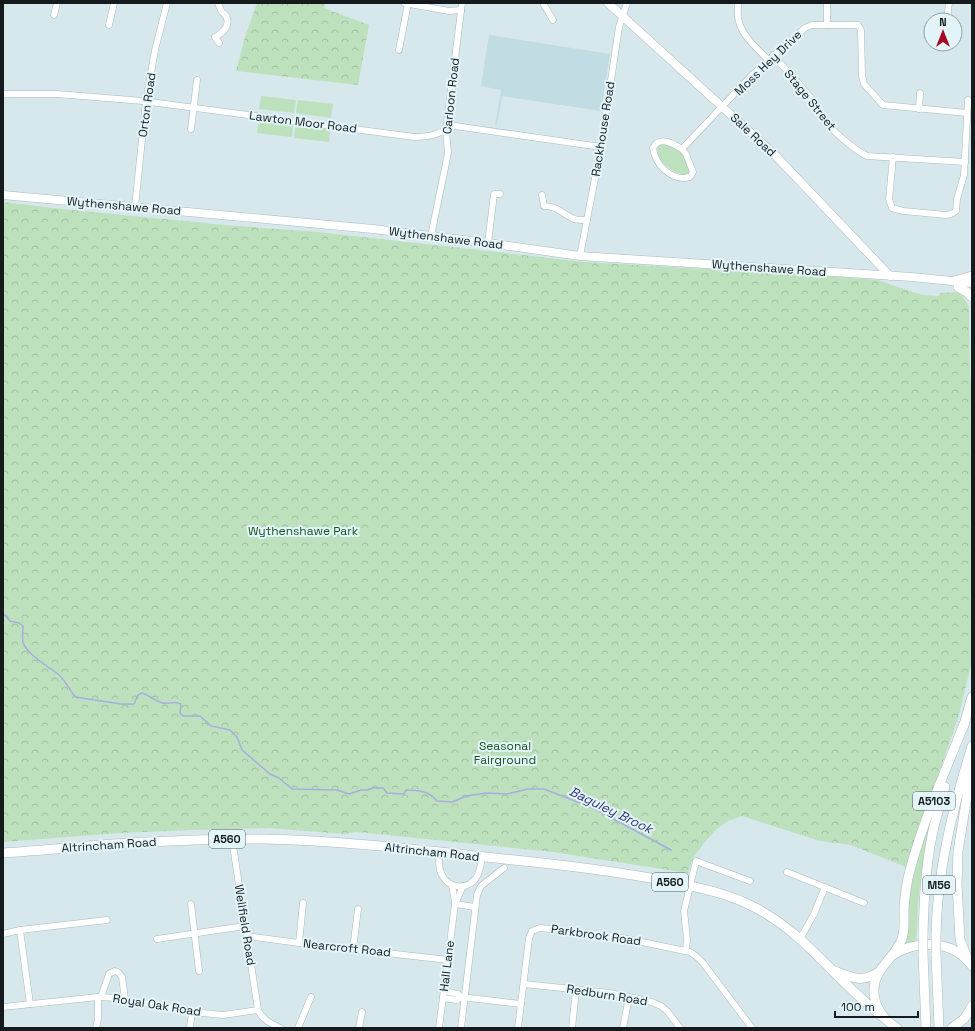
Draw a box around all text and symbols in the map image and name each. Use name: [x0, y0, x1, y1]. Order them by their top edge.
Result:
north arrow: [923, 12, 963, 52]
text: N: [939, 15, 947, 29]
street label: Moss Hey Drive: [731, 27, 805, 99]
street label: Carloon Road: [439, 57, 463, 135]
street label: Stage Street: [780, 66, 840, 134]
street label: Orton Road: [135, 72, 159, 138]
street label: Rackhouse Road: [588, 80, 618, 178]
street label: Lawton Moor Road: [248, 107, 358, 137]
street label: Sale Road: [727, 110, 779, 160]
street label: Wythenshawe Road: [66, 193, 182, 219]
street label: Wythenshawe Road: [388, 223, 504, 253]
street label: Wythenshawe Road: [711, 256, 827, 280]
park label: Wythenshawe Park: [248, 523, 359, 539]
park label: Seasonal Fairground: [474, 738, 536, 768]
water label: Baguley Brook: [567, 782, 657, 838]
road number: A5103: [913, 792, 955, 810]
road number: A560: [209, 830, 245, 848]
street label: Altrincham Road: [61, 834, 157, 856]
street label: Altrincham Road: [384, 839, 480, 865]
road number: A560: [652, 873, 688, 891]
road number: M56: [923, 876, 955, 894]
street label: Wellfield Road: [231, 883, 259, 967]
street label: Parkbrook Road: [550, 921, 642, 949]
street label: Nearcroft Road: [302, 935, 392, 961]
street label: Hall Lane: [436, 939, 458, 993]
street label: Redburn Road: [565, 981, 649, 1009]
street label: Royal Oak Road: [112, 990, 202, 1020]
scale bar: [835, 993, 918, 1019]
text: 100 m: [841, 999, 875, 1015]

